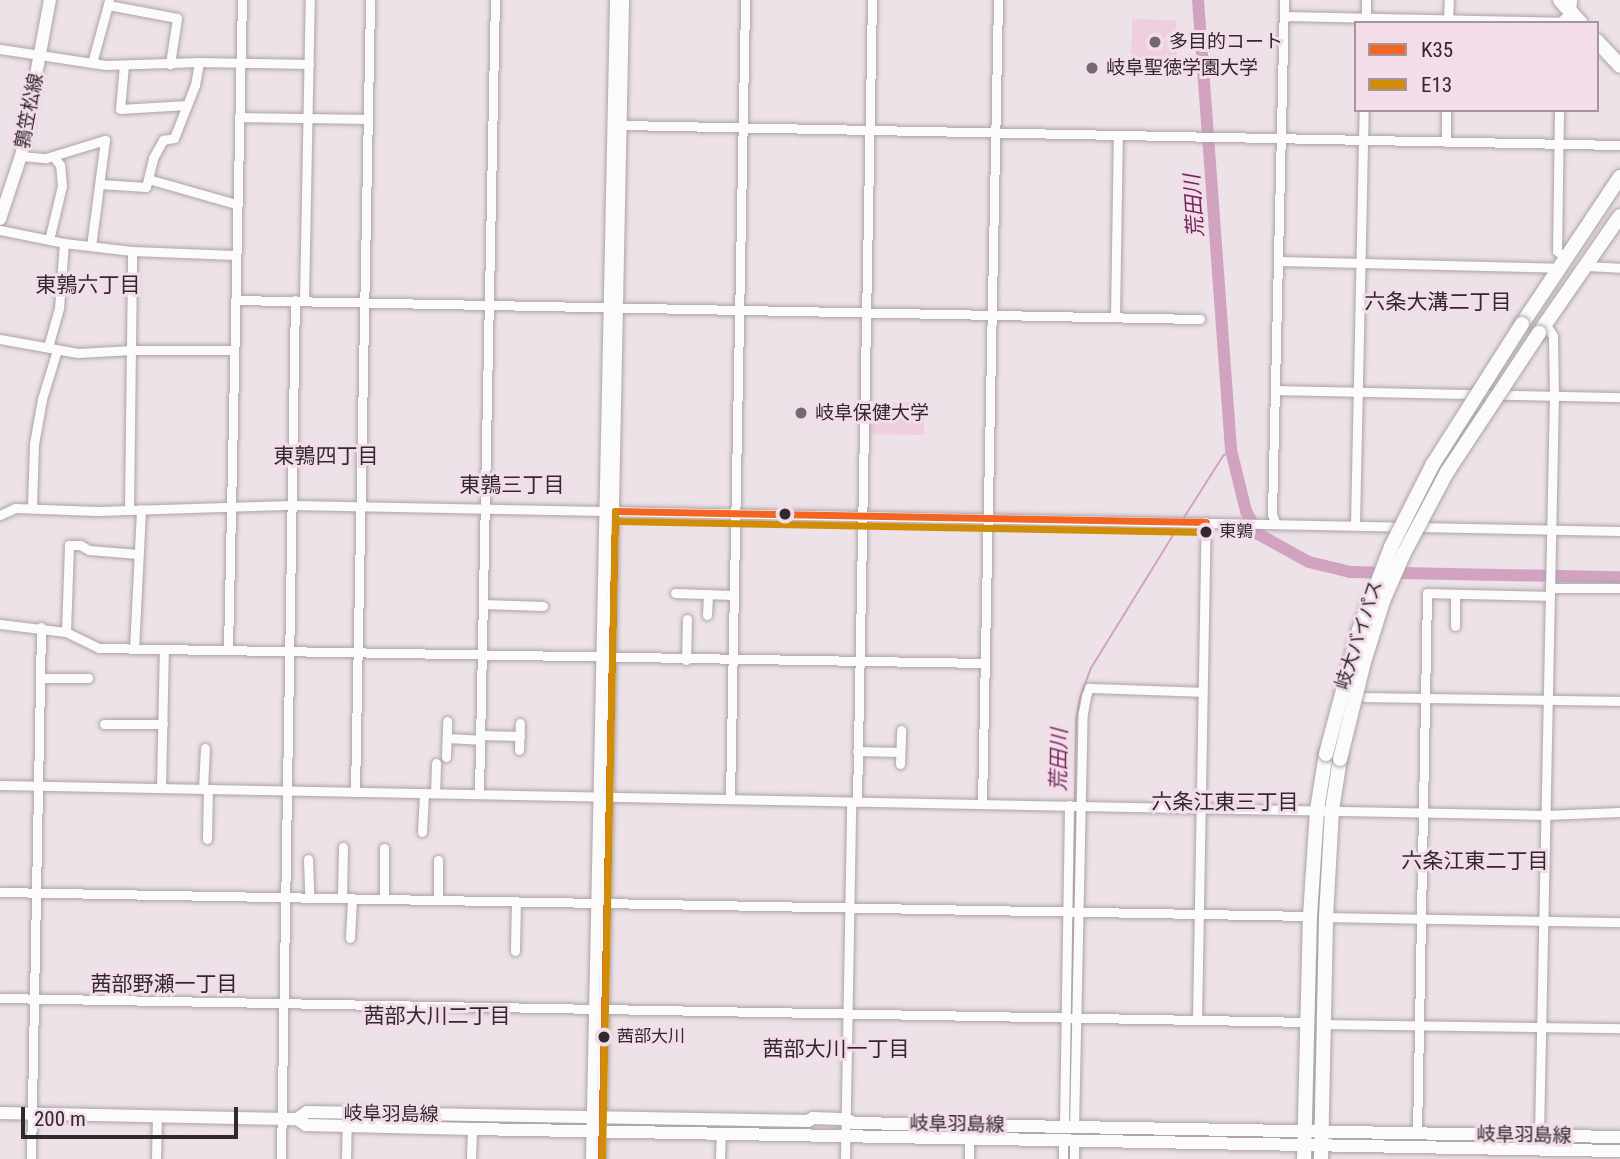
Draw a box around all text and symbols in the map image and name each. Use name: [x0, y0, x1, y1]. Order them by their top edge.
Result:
legend: [1354, 21, 1599, 112]
place label: 多目的コート: [1169, 31, 1283, 53]
marker: 多目的コート: [1147, 34, 1163, 50]
text: K35: [1421, 38, 1453, 62]
place label: 岐阜聖徳学園大学: [1106, 57, 1258, 79]
marker: 岐阜聖徳学園大学: [1084, 60, 1100, 76]
street label: 鶉笠松線: [11, 72, 47, 150]
text: E13: [1421, 73, 1452, 97]
water label: 荒田川: [1179, 174, 1209, 238]
district label: 東鶉六丁目: [36, 272, 140, 298]
district label: 六条大溝二丁目: [1365, 289, 1511, 315]
place label: 岐阜保健大学: [815, 402, 929, 424]
marker: 岐阜保健大学: [793, 405, 809, 421]
district label: 東鶉四丁目: [274, 443, 378, 469]
district label: 東鶉三丁目: [460, 472, 564, 498]
unlabelled marker: [778, 507, 792, 521]
place label: 東鶉: [1219, 522, 1253, 542]
marker: 東鶉: [1199, 525, 1213, 539]
street label: 岐大バイパス: [1331, 577, 1387, 693]
water label: 荒田川: [1046, 728, 1072, 792]
district label: 六条江東三丁目: [1152, 789, 1298, 815]
district label: 六条江東二丁目: [1402, 848, 1548, 874]
district label: 茜部野瀬一丁目: [91, 971, 237, 997]
district label: 茜部大川二丁目: [364, 1003, 510, 1029]
place label: 茜部大川: [617, 1027, 685, 1047]
marker: 茜部大川: [597, 1030, 611, 1044]
district label: 茜部大川一丁目: [763, 1036, 909, 1062]
scale bar: [24, 1092, 242, 1136]
street label: 岐阜羽島線: [343, 1102, 439, 1126]
text: 200 m: [34, 1107, 86, 1131]
street label: 岐阜羽島線: [909, 1112, 1005, 1136]
street label: 岐阜羽島線: [1476, 1123, 1572, 1147]

